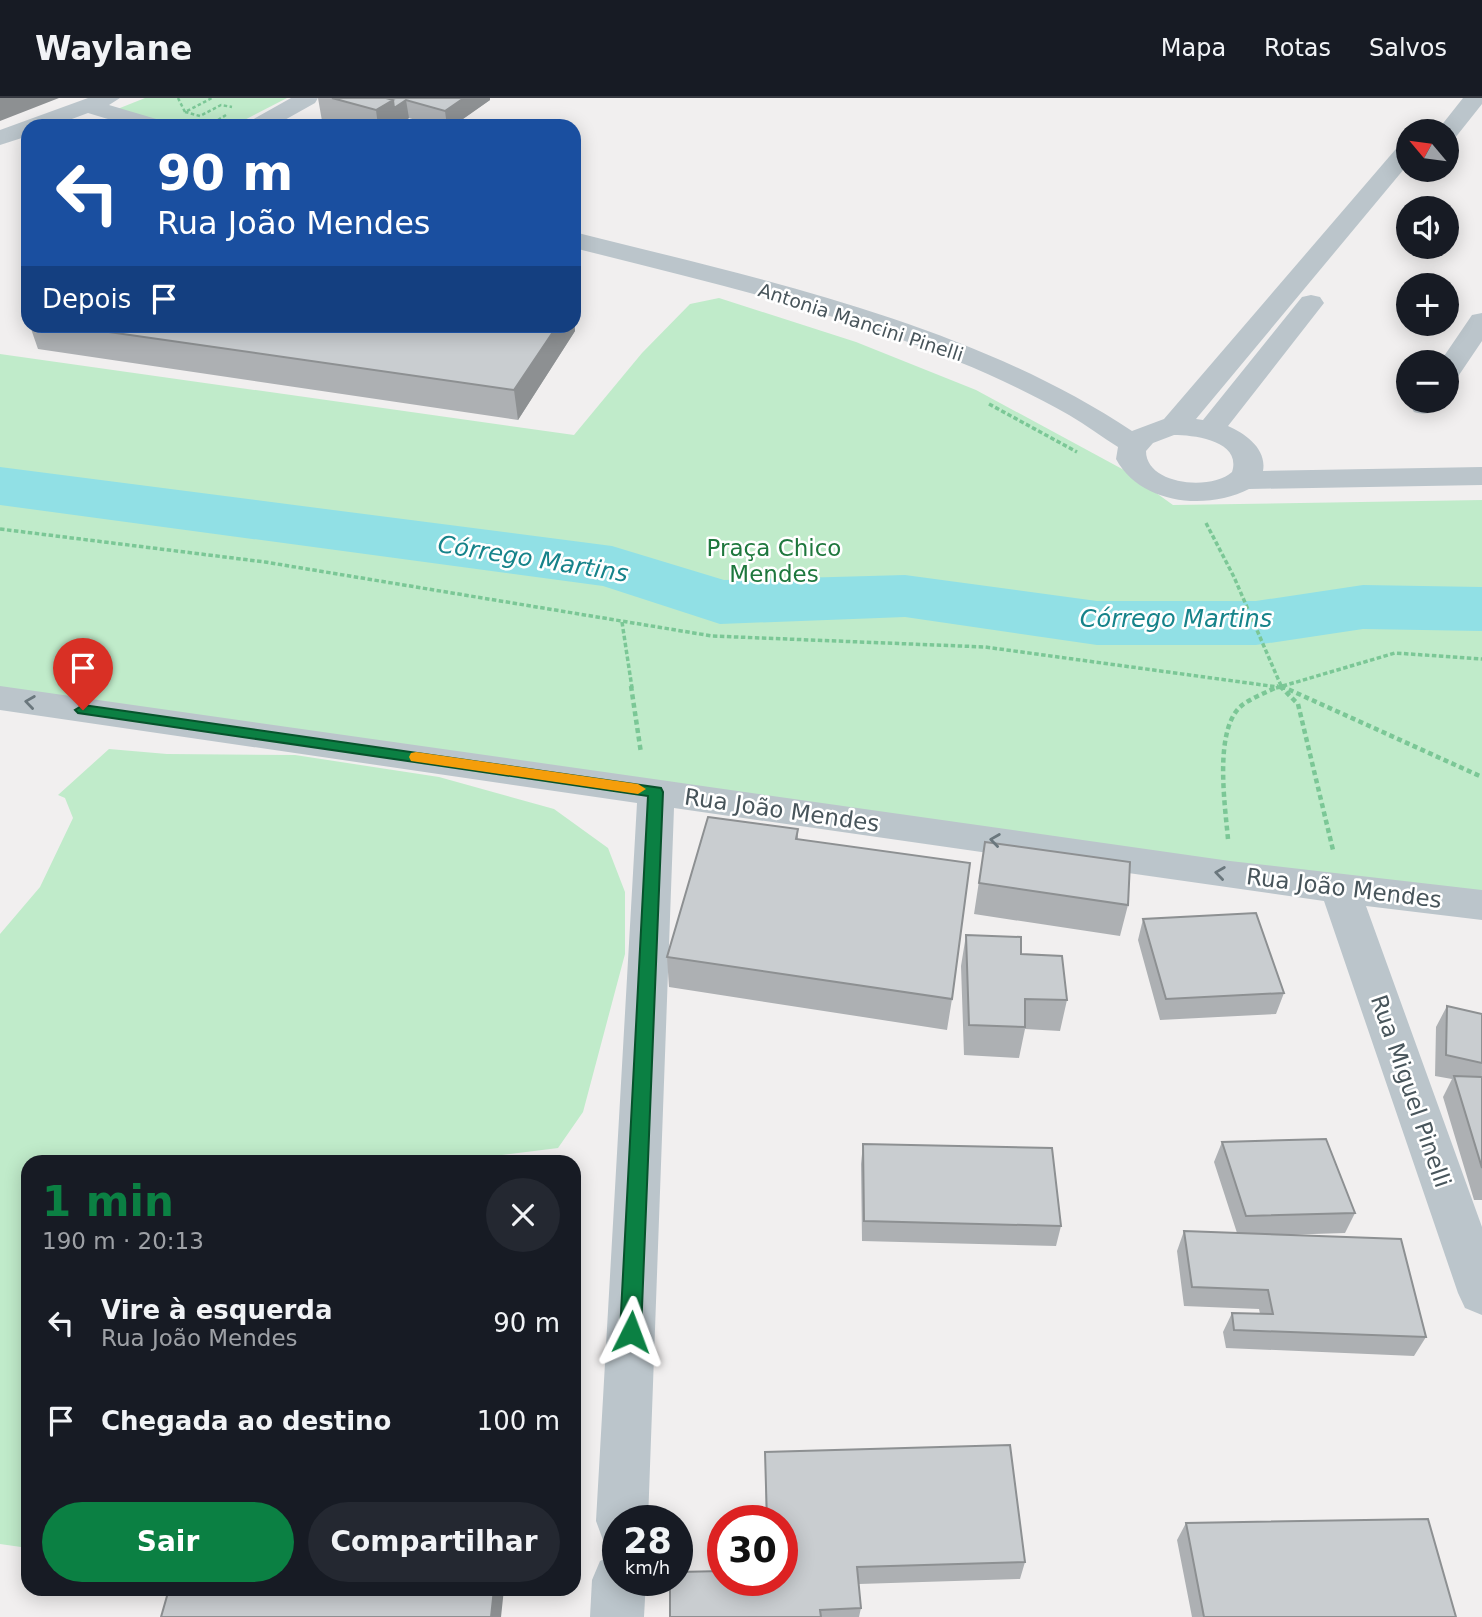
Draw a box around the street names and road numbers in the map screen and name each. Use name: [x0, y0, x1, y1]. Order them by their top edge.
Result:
street label: Antonia Mancini Pinelli: [756, 278, 966, 366]
street label: Rua João Mendes: [683, 783, 881, 837]
street label: Rua João Mendes: [1245, 863, 1443, 913]
street label: Rua Miguel Pinelli: [1366, 991, 1456, 1191]

